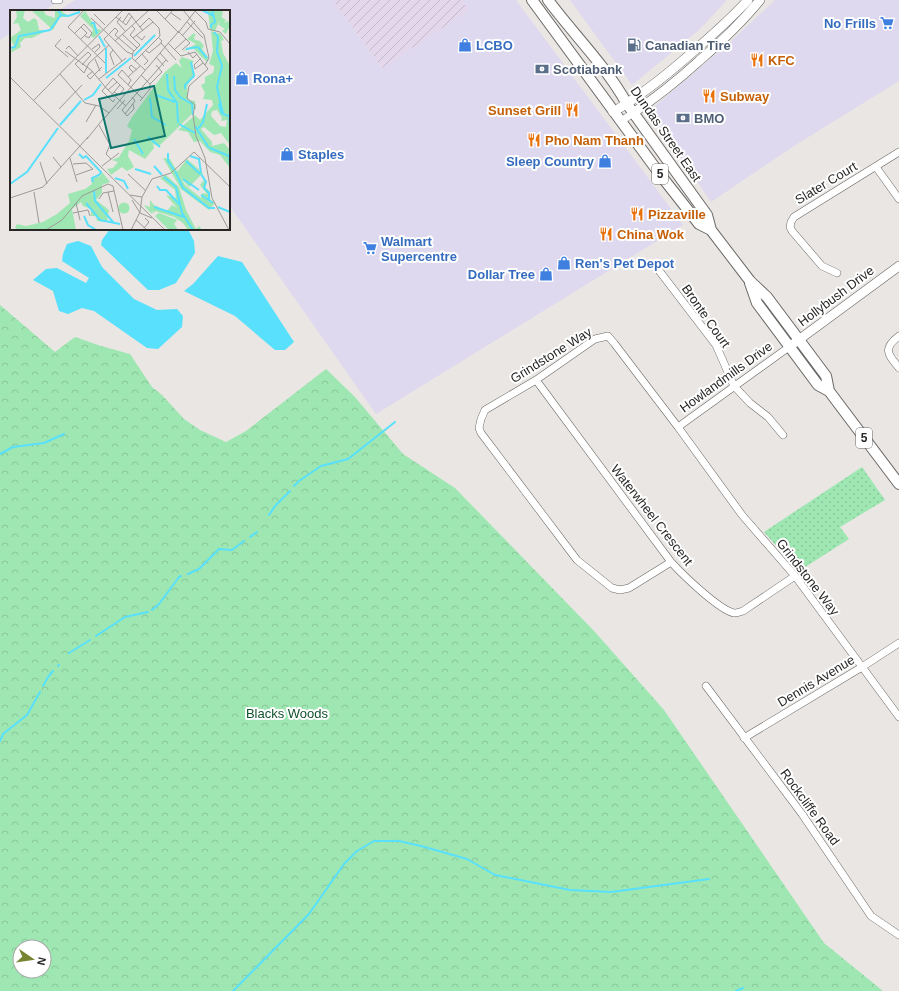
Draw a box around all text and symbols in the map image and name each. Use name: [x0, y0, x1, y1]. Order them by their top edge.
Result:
inset map: [10, 10, 230, 230]
supermarket icon: No Frills: [879, 15, 895, 31]
place label: No Frills: [824, 16, 876, 31]
shop icon: LCBO: [457, 37, 473, 53]
fuel station icon: Canadian Tire: [626, 37, 642, 53]
place label: LCBO: [476, 38, 513, 53]
place label: Canadian Tire: [645, 38, 731, 53]
restaurant icon: KFC: [749, 52, 765, 68]
place label: KFC: [768, 53, 795, 68]
bank icon: Scotiabank: [534, 61, 550, 77]
place label: Scotiabank: [553, 62, 623, 77]
shop icon: Rona+: [234, 70, 250, 86]
place label: Rona+: [253, 71, 294, 86]
street label: Dundas Street East: [628, 84, 705, 185]
restaurant icon: Subway: [701, 88, 717, 104]
place label: Subway: [720, 89, 770, 104]
restaurant icon: Sunset Grill: [564, 102, 580, 118]
place label: Sunset Grill: [488, 103, 561, 118]
bank icon: BMO: [675, 110, 691, 126]
place label: BMO: [694, 111, 724, 126]
restaurant icon: Pho Nam Thanh: [526, 132, 542, 148]
place label: Pho Nam Thanh: [545, 133, 644, 148]
shop icon: Staples: [279, 146, 295, 162]
place label: Staples: [298, 147, 344, 162]
shop icon: Sleep Country: [597, 153, 613, 169]
place label: Sleep Country: [506, 154, 595, 169]
street label: Slater Court: [792, 159, 860, 207]
road number: 5: [652, 164, 668, 184]
restaurant icon: Pizzaville: [629, 206, 645, 222]
place label: Pizzaville: [648, 207, 706, 222]
restaurant icon: China Wok: [598, 226, 614, 242]
place label: China Wok: [617, 227, 685, 242]
place label: Walmart Supercentre: [381, 234, 457, 264]
supermarket icon: Walmart Supercentre: [362, 240, 378, 256]
shop icon: Ren's Pet Depot: [556, 255, 572, 271]
place label: Ren's Pet Depot: [575, 256, 675, 271]
street label: Hollybush Drive: [795, 263, 877, 329]
shop icon: Dollar Tree: [538, 266, 554, 282]
place label: Dollar Tree: [468, 267, 535, 282]
street label: Bronte Court: [679, 282, 734, 351]
street label: Grindstone Way: [508, 324, 595, 386]
street label: Howlandmills Drive: [677, 338, 775, 416]
road number: 5: [856, 428, 872, 448]
street label: Waterwheel Crescent: [608, 462, 696, 569]
street label: Grindstone Way: [774, 536, 843, 619]
street label: Dennis Avenue: [775, 652, 857, 710]
park label: Blacks Woods: [246, 706, 329, 721]
street label: Rockcliffe Road: [777, 766, 843, 848]
north arrow: [12, 939, 52, 979]
text: N: [35, 956, 48, 967]

